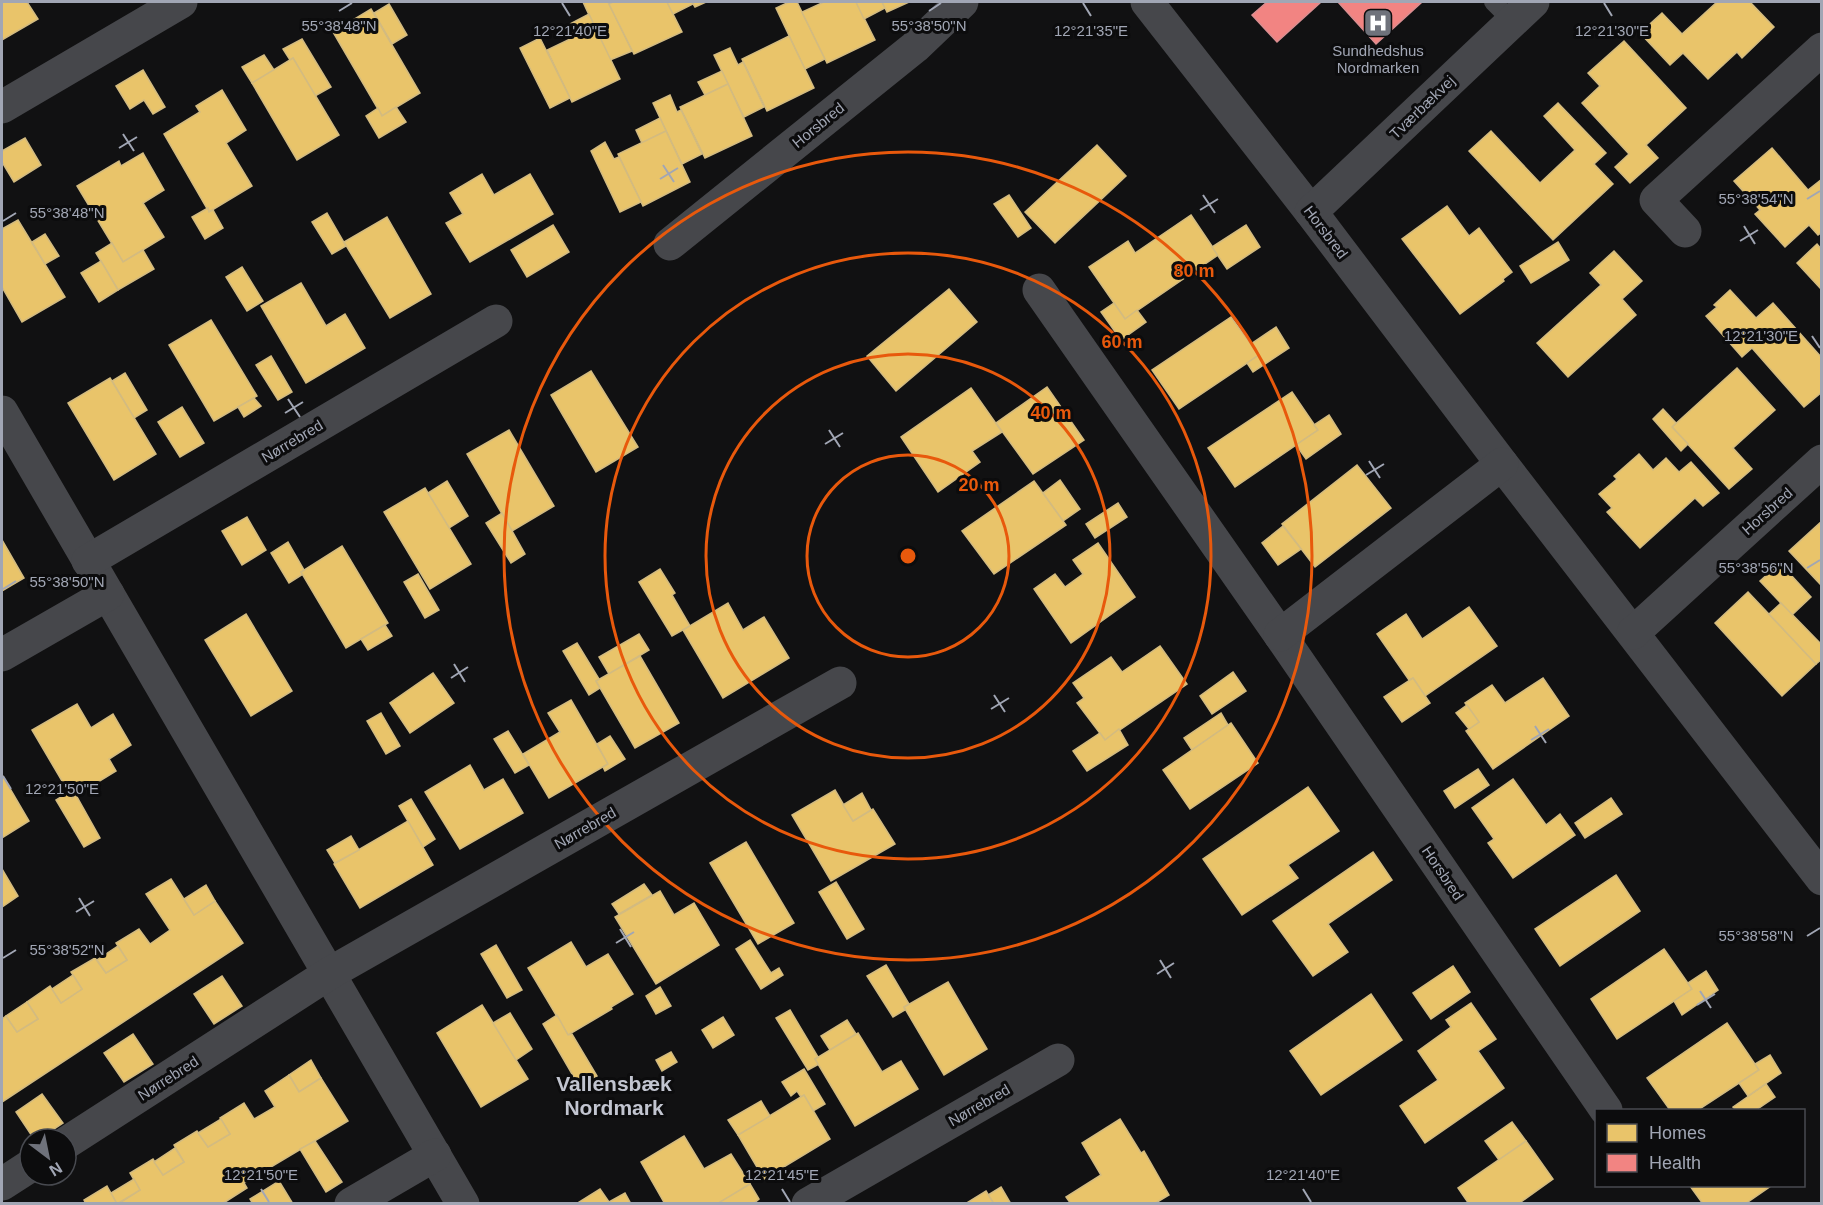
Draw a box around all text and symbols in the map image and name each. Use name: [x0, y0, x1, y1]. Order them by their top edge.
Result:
hospital icon: Sundhedshus Nordmarken: [1362, 7, 1394, 39]
text: 55°38'48"N: [301, 17, 377, 34]
text: 55°38'50"N: [891, 17, 967, 34]
text: 12°21'40"E: [533, 22, 607, 39]
text: 12°21'35"E: [1054, 22, 1128, 39]
text: 12°21'30"E: [1575, 22, 1649, 39]
place label: Sundhedshus Nordmarken: [1332, 42, 1424, 76]
street label: Tværbækvej: [1386, 72, 1458, 142]
street label: Horsbred: [789, 99, 847, 151]
text: 55°38'54"N: [1718, 190, 1794, 207]
street label: Horsbred: [1301, 202, 1351, 262]
text: 55°38'48"N: [29, 204, 105, 221]
text: 80 m: [1173, 261, 1215, 281]
text: 12°21'30"E: [1724, 327, 1798, 344]
text: 60 m: [1101, 332, 1143, 352]
text: 40 m: [1030, 403, 1072, 423]
street label: Nørrebred: [258, 416, 326, 466]
text: 20 m: [958, 475, 1000, 495]
street label: Horsbred: [1738, 484, 1796, 538]
centre of rings: [898, 546, 918, 566]
text: 55°38'56"N: [1718, 559, 1794, 576]
text: 55°38'50"N: [29, 573, 105, 590]
text: 12°21'50"E: [25, 780, 99, 797]
street label: Nørrebred: [551, 804, 619, 852]
street label: Horsbred: [1419, 843, 1467, 903]
text: 55°38'58"N: [1718, 927, 1794, 944]
text: 55°38'52"N: [29, 941, 105, 958]
street label: Nørrebred: [135, 1052, 201, 1104]
district label: Vallensbæk Nordmark: [556, 1072, 672, 1119]
street label: Nørrebred: [945, 1081, 1013, 1129]
legend: [1595, 1109, 1805, 1187]
text: Homes: [1649, 1123, 1706, 1143]
north arrow: [18, 1127, 78, 1187]
text: Health: [1649, 1153, 1701, 1173]
text: N: [46, 1159, 65, 1180]
text: 12°21'50"E: [224, 1166, 298, 1183]
text: 12°21'45"E: [745, 1166, 819, 1183]
text: 12°21'40"E: [1266, 1166, 1340, 1183]

